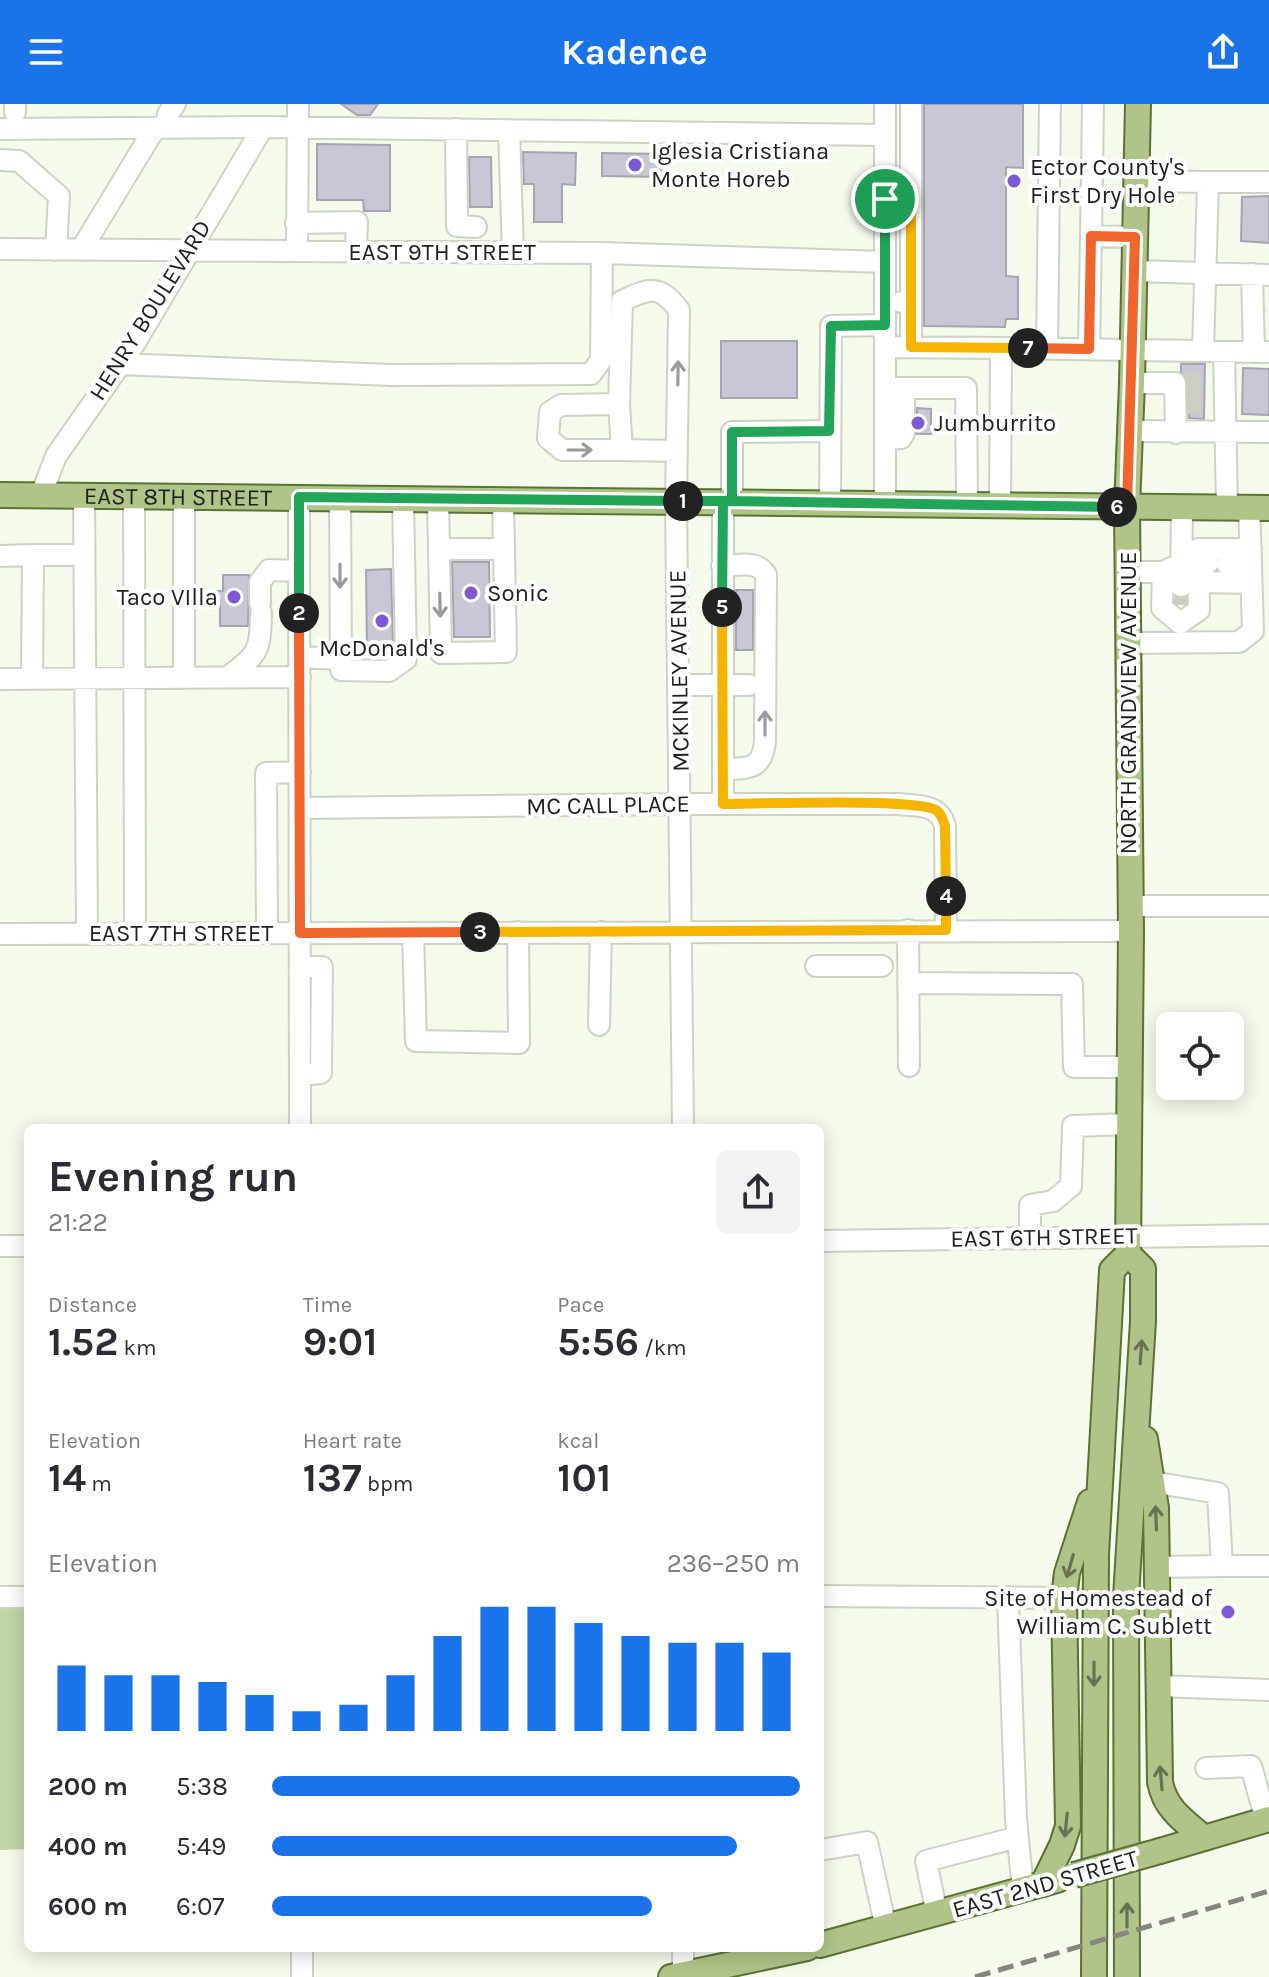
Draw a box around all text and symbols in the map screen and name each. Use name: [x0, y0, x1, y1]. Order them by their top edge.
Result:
icon: menu: [24, 30, 68, 74]
icon: share: [1201, 30, 1245, 74]
text: Kadence: [561, 31, 708, 73]
place label: Iglesia Cristiana Monte Horeb: [651, 137, 829, 193]
place label: Ector County's First Dry Hole: [1030, 153, 1185, 209]
marker: Iglesia Cristiana Monte Horeb: [626, 156, 644, 174]
pin: [851, 165, 919, 233]
marker: Ector County's First Dry Hole: [1005, 172, 1023, 190]
icon: arrive: [863, 177, 907, 221]
street label: HENRY BOULEVARD: [83, 215, 217, 405]
street label: EAST 9TH STREET: [348, 238, 536, 266]
pin: 7: [1008, 328, 1048, 368]
text: 7: [1023, 335, 1033, 361]
one-way arrow: [670, 360, 686, 387]
place label: Jumburrito: [934, 409, 1056, 437]
marker: Jumburrito: [909, 414, 927, 432]
one-way arrow: [566, 442, 593, 458]
pin: 1: [663, 481, 703, 521]
street label: EAST 8TH STREET: [84, 482, 272, 512]
pin: 6: [1097, 487, 1137, 527]
text: 1: [679, 488, 687, 514]
text: 6: [1110, 494, 1124, 520]
street label: NORTH GRANDVIEW AVENUE: [1114, 551, 1142, 855]
one-way arrow: [332, 562, 348, 589]
street label: MCKINLEY AVENUE: [663, 570, 695, 772]
place label: Sonic: [487, 579, 549, 607]
place label: Taco VIlla: [117, 583, 218, 611]
marker: Sonic: [462, 584, 480, 602]
pin: 5: [702, 587, 742, 627]
marker: Taco VIlla: [225, 588, 243, 606]
one-way arrow: [433, 591, 448, 618]
pin: 2: [279, 593, 319, 633]
text: 5: [716, 594, 728, 620]
text: 2: [292, 600, 306, 626]
marker: McDonald's: [373, 612, 391, 630]
place label: McDonald's: [319, 634, 445, 662]
one-way arrow: [757, 710, 773, 737]
street label: MC CALL PLACE: [526, 790, 690, 820]
pin: 4: [926, 876, 966, 916]
text: 4: [939, 883, 953, 909]
pin: 3: [460, 912, 500, 952]
street label: EAST 7TH STREET: [89, 919, 273, 947]
text: 3: [473, 919, 487, 945]
map controls: [1156, 1012, 1244, 1100]
button: locate: [1156, 1012, 1244, 1100]
button: share: [716, 1150, 800, 1234]
text: Evening run: [48, 1151, 298, 1202]
text: 21:22: [48, 1207, 108, 1238]
street label: EAST 6TH STREET: [950, 1221, 1138, 1253]
text: Distance: [48, 1292, 137, 1318]
text: Time: [303, 1292, 352, 1318]
text: Pace: [557, 1292, 604, 1318]
text: 1.52: [48, 1318, 118, 1365]
text: 9:01: [303, 1318, 377, 1365]
text: 5:56: [557, 1318, 639, 1365]
text: km: [118, 1335, 157, 1361]
text: /km: [639, 1335, 687, 1361]
one-way arrow: [1134, 1339, 1149, 1366]
text: Elevation: [48, 1428, 141, 1454]
text: Heart rate: [303, 1428, 402, 1454]
text: kcal: [557, 1428, 599, 1454]
text: 14: [48, 1454, 86, 1501]
text: 137: [303, 1454, 362, 1501]
text: 101: [557, 1454, 611, 1501]
text: m: [86, 1471, 112, 1497]
text: bpm: [362, 1471, 413, 1497]
one-way arrow: [1148, 1505, 1163, 1532]
text: Elevation: [48, 1548, 158, 1579]
text: 236–250 m: [667, 1548, 800, 1579]
one-way arrow: [1062, 1553, 1076, 1578]
place label: Site of Homestead of William C. Sublett: [984, 1584, 1213, 1640]
marker: Site of Homestead of William C. Sublett: [1219, 1603, 1237, 1621]
one-way arrow: [1086, 1660, 1102, 1687]
one-way arrow: [1153, 1765, 1168, 1792]
text: 200 m: [48, 1771, 128, 1802]
text: 5:38: [176, 1771, 228, 1802]
one-way arrow: [1058, 1811, 1073, 1838]
text: 400 m: [48, 1831, 128, 1862]
text: 5:49: [176, 1831, 226, 1862]
street label: EAST 2ND STREET: [949, 1844, 1141, 1924]
text: 600 m: [48, 1891, 128, 1922]
text: 6:07: [176, 1891, 225, 1922]
one-way arrow: [1119, 1902, 1135, 1929]

